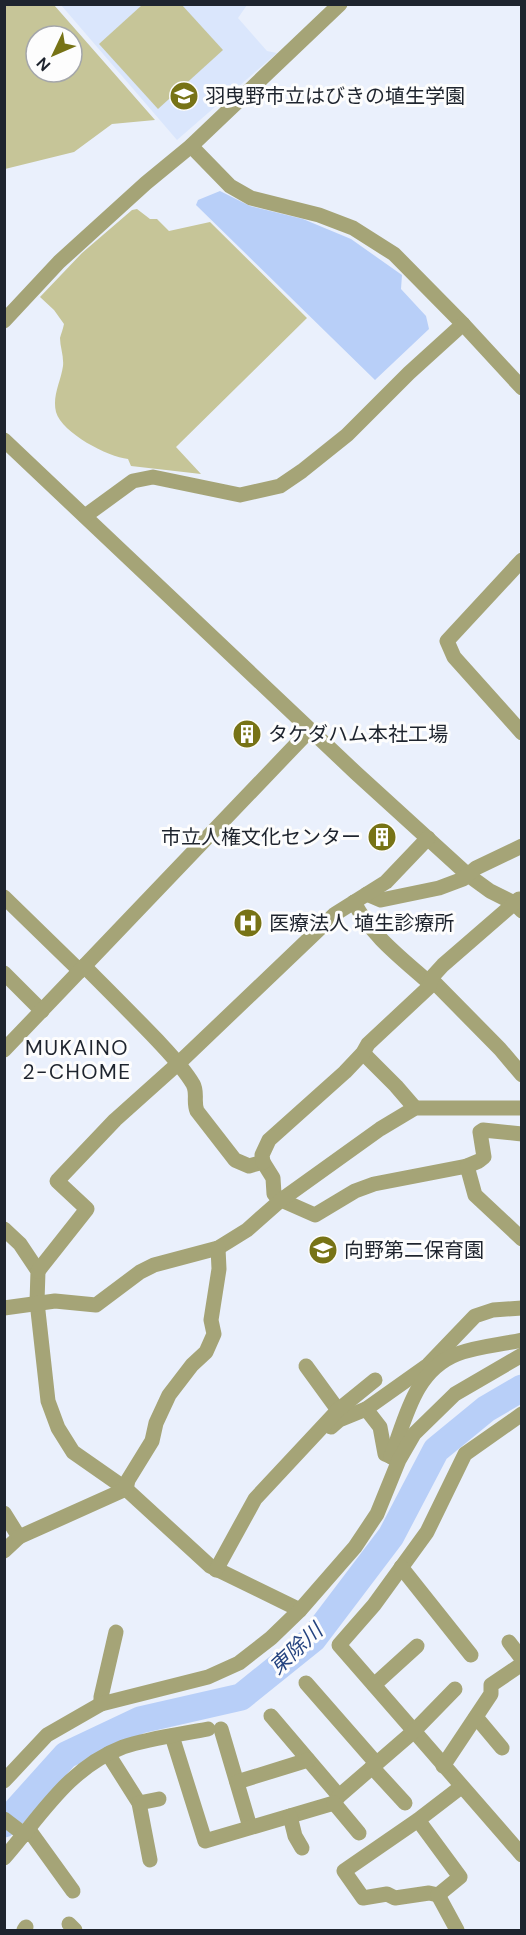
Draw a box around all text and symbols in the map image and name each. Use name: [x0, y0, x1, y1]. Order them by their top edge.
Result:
north arrow: [24, 24, 84, 84]
text: N: [32, 53, 55, 76]
school or university icon: 羽曳野市立はびきの埴生学園: [168, 80, 200, 112]
place label: 羽曳野市立はびきの埴生学園: [205, 83, 465, 109]
building icon: タケダハム本社工場: [231, 718, 263, 750]
place label: タケダハム本社工場: [268, 721, 448, 747]
building icon: 市立人権文化センター: [366, 821, 398, 853]
place label: 市立人権文化センター: [161, 824, 361, 850]
hospital icon: 医療法人 埴生診療所: [232, 907, 264, 939]
place label: 医療法人 埴生診療所: [269, 910, 454, 936]
district label: MUKAINO 2-CHOME: [22, 1034, 132, 1086]
school or university icon: 向野第二保育園: [307, 1234, 339, 1266]
place label: 向野第二保育園: [344, 1237, 484, 1263]
water label: 東除川: [263, 1616, 330, 1681]

